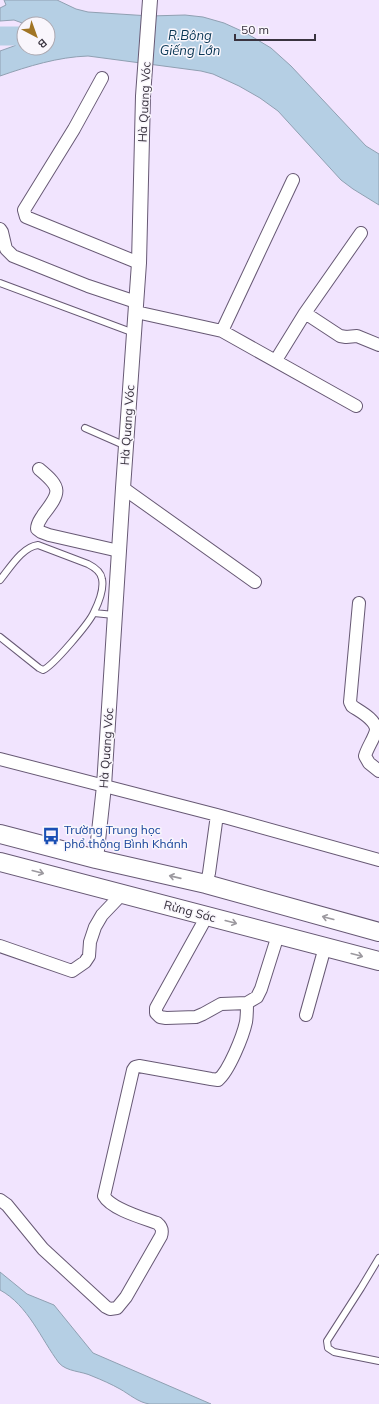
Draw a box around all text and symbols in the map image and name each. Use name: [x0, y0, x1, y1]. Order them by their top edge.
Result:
north arrow: [16, 16, 56, 56]
scale bar: [235, 16, 315, 42]
text: 50 m: [241, 22, 269, 37]
water label: R.Bông Giếng Lớn: [160, 27, 220, 58]
text: B: [35, 36, 50, 52]
street label: Hà Quang Vóc: [134, 61, 154, 143]
street label: Hà Quang Vóc: [117, 384, 137, 466]
street label: Hà Quang Vóc: [96, 707, 116, 789]
place label: Trường Trung học phổ thông Bình Khánh: [64, 822, 188, 851]
bus stop icon: Trường Trung học phổ thông Bình Khánh: [41, 826, 61, 846]
one-way arrow: [31, 869, 44, 876]
one-way arrow: [169, 873, 182, 881]
street label: Rừng Sác: [162, 897, 218, 925]
one-way arrow: [322, 914, 335, 921]
one-way arrow: [224, 919, 237, 927]
one-way arrow: [350, 952, 363, 960]

